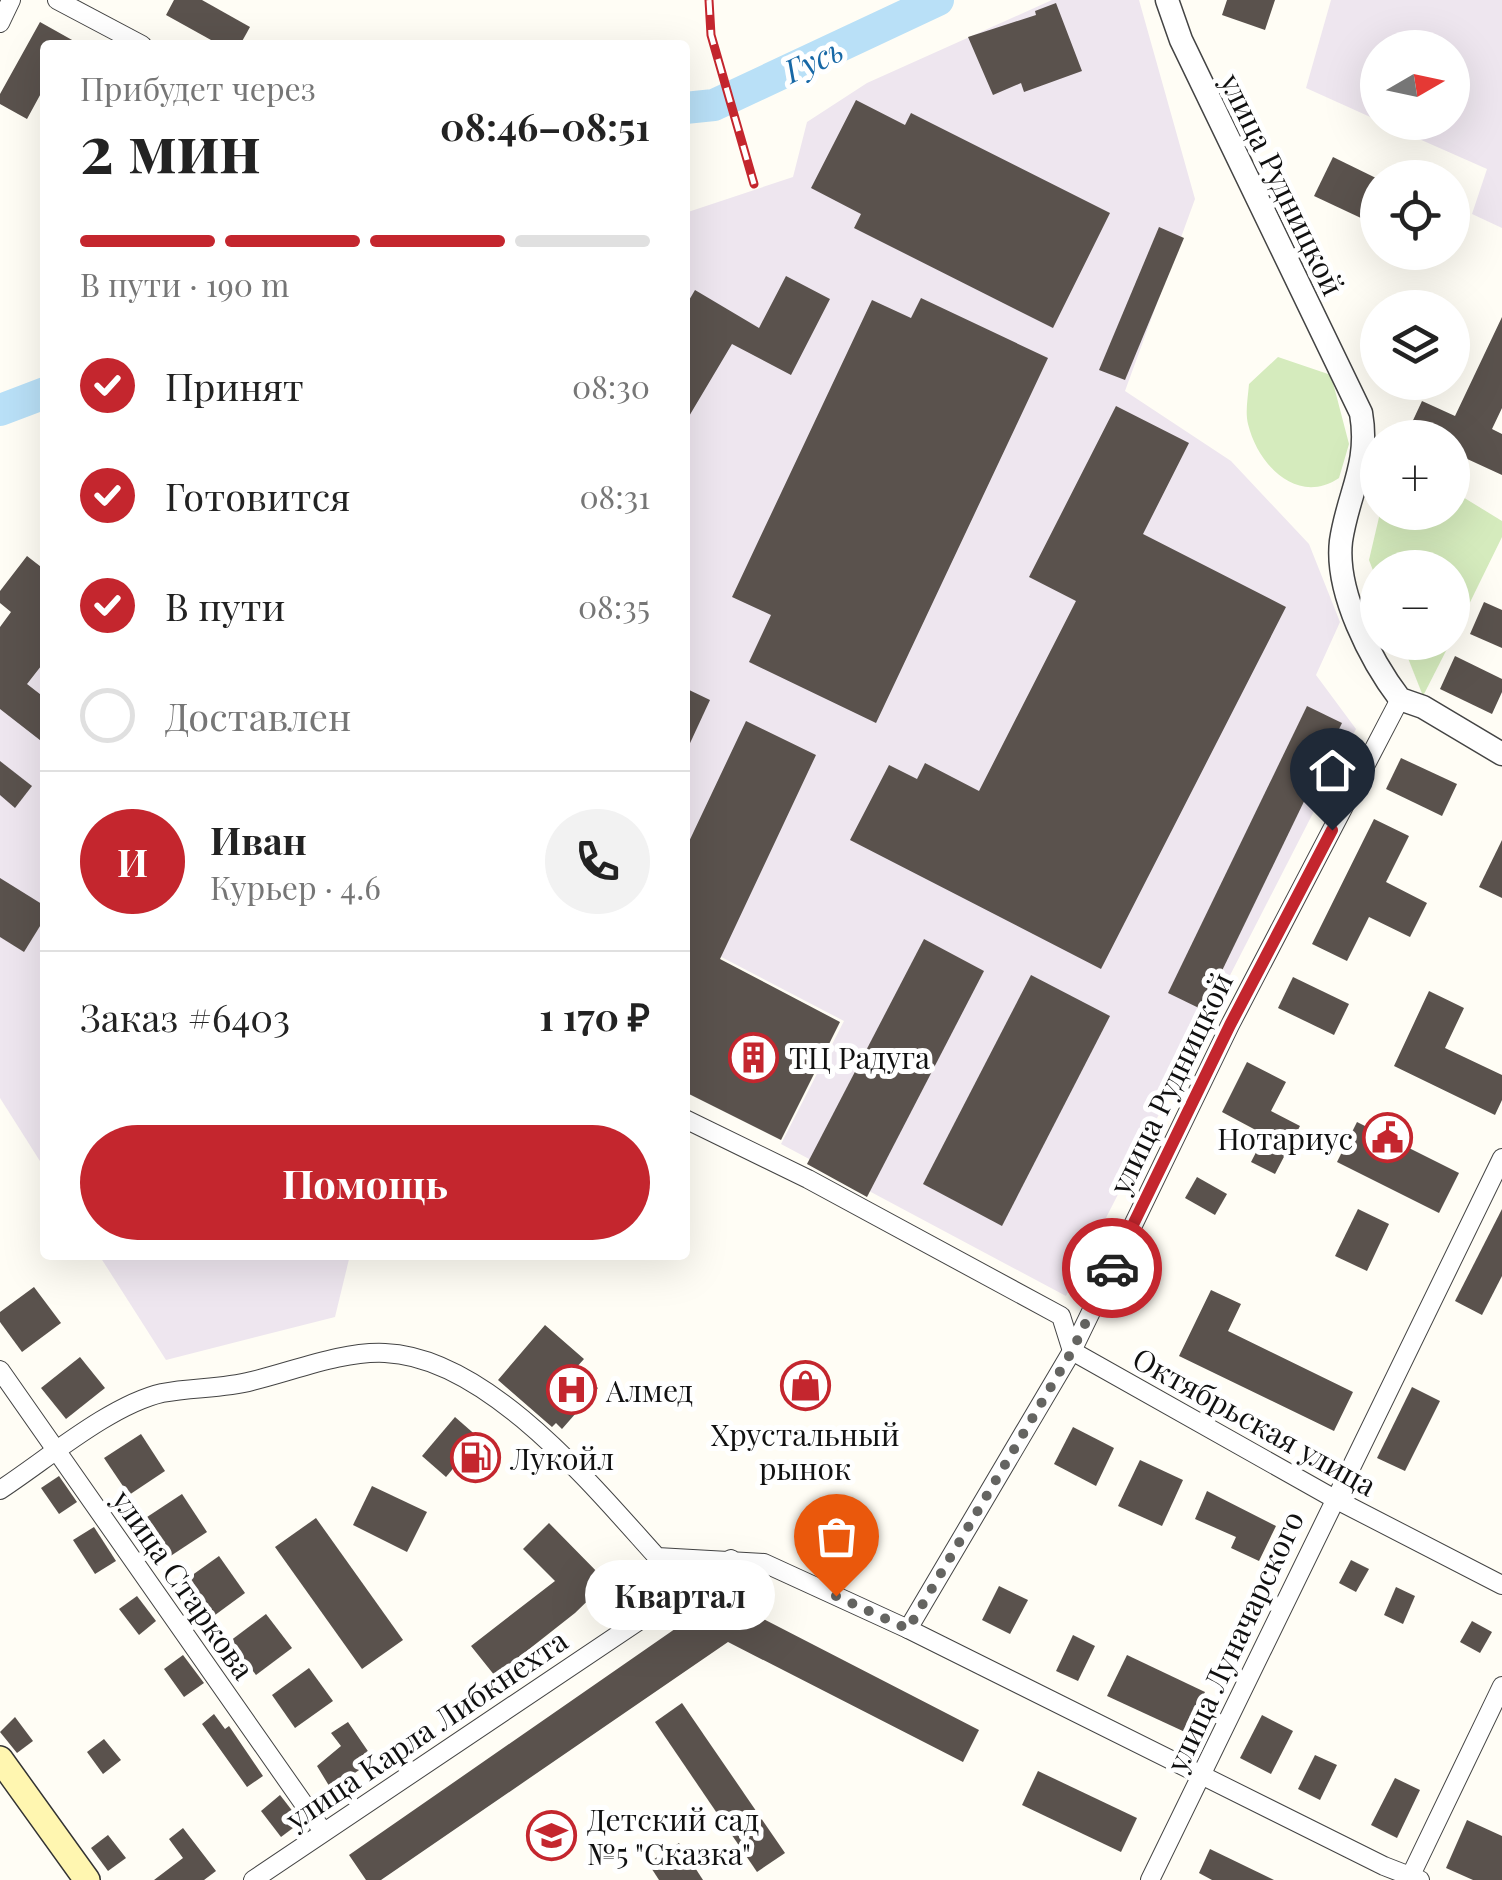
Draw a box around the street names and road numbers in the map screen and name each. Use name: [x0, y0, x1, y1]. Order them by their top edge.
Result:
street label: улица Рудницкой: [1211, 65, 1354, 302]
street label: улица Рудницкой: [1098, 965, 1241, 1202]
street label: Октябрьская улица: [1126, 1337, 1384, 1505]
street label: улица Старкова: [103, 1481, 264, 1687]
street label: улица Луначарского: [1156, 1504, 1312, 1779]
street label: улица Карла Либкнехта: [276, 1620, 575, 1839]

